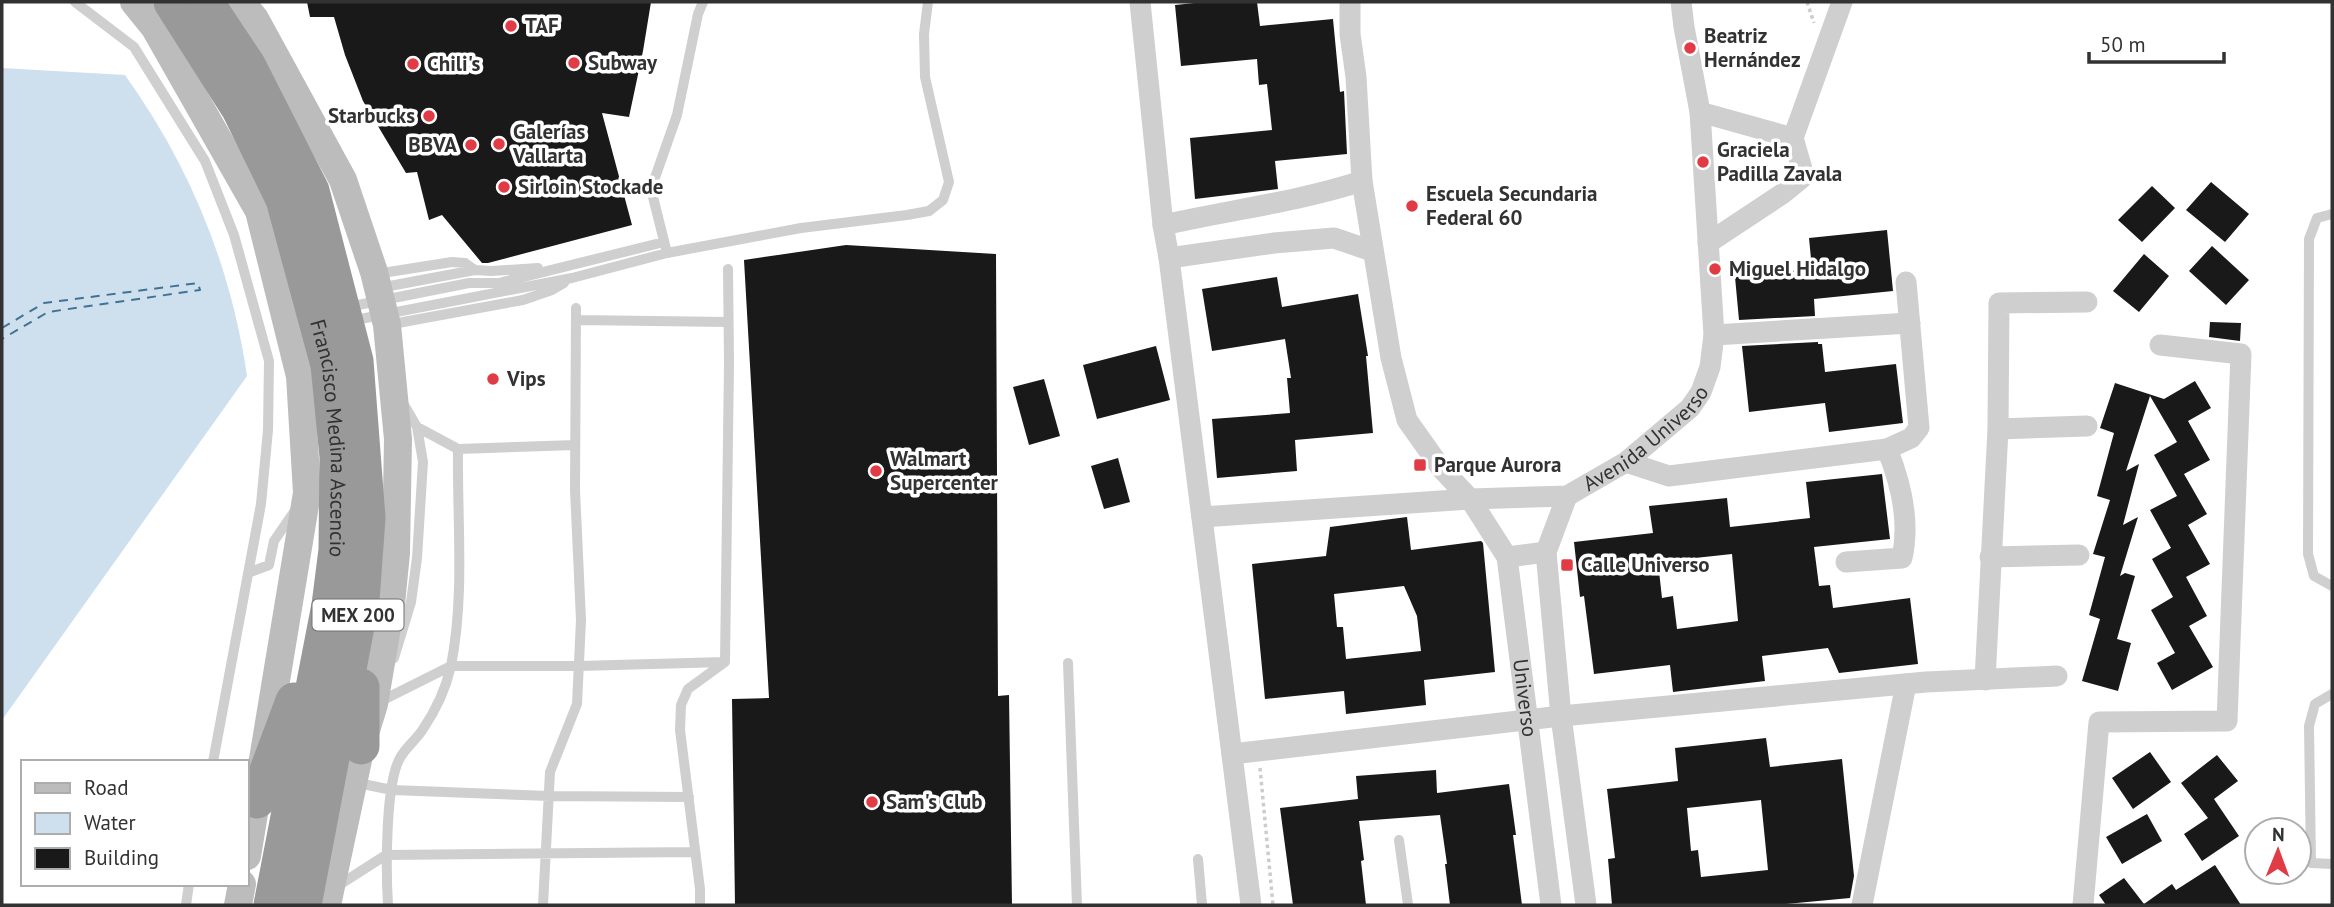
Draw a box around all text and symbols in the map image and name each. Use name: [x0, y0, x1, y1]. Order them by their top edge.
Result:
place label: TAF: [525, 12, 559, 39]
marker: TAF: [503, 18, 519, 34]
scale bar: [2089, 21, 2224, 65]
place label: Beatriz Hernández: [1704, 22, 1801, 73]
text: 50 m: [2100, 31, 2146, 58]
marker: Beatriz Hernández: [1682, 40, 1698, 56]
place label: Subway: [588, 49, 658, 76]
place label: Chili's: [427, 50, 480, 77]
marker: Subway: [566, 55, 582, 71]
marker: Chili's: [405, 56, 421, 72]
place label: Starbucks: [328, 102, 415, 129]
marker: Starbucks: [421, 108, 437, 124]
place label: Galerías Vallarta: [512, 118, 585, 169]
place label: BBVA: [408, 131, 457, 158]
marker: Galerías Vallarta: [491, 136, 507, 152]
place label: Graciela Padilla Zavala: [1717, 136, 1842, 187]
marker: BBVA: [463, 137, 479, 153]
marker: Graciela Padilla Zavala: [1695, 154, 1711, 170]
place label: Sirloin Stockade: [518, 173, 663, 200]
marker: Sirloin Stockade: [496, 179, 512, 195]
place label: Escuela Secundaria Federal 60: [1426, 180, 1598, 231]
marker: Escuela Secundaria Federal 60: [1404, 198, 1420, 214]
place label: Miguel Hidalgo: [1729, 255, 1866, 282]
marker: Miguel Hidalgo: [1707, 261, 1723, 277]
street label: Francisco Medina Ascencio: [304, 316, 352, 559]
place label: Vips: [506, 365, 546, 392]
marker: Vips: [485, 371, 501, 387]
street label: Avenida Universo: [1578, 380, 1714, 497]
place label: Walmart Supercenter: [890, 445, 999, 496]
place label: Parque Aurora: [1434, 451, 1561, 478]
marker: Parque Aurora: [1412, 457, 1428, 473]
marker: Walmart Supercenter: [868, 463, 884, 479]
place label: Calle Universo: [1581, 551, 1710, 578]
marker: Calle Universo: [1559, 557, 1575, 573]
road number: MEX 200: [312, 600, 404, 630]
street label: Universo: [1507, 657, 1544, 738]
legend: [21, 760, 248, 886]
text: Road: [84, 774, 128, 801]
place label: Sam's Club: [886, 788, 983, 815]
marker: Sam's Club: [864, 794, 880, 810]
text: Water: [84, 809, 136, 836]
north arrow: [2243, 816, 2313, 886]
text: N: [2272, 822, 2285, 846]
text: Building: [84, 844, 159, 871]

